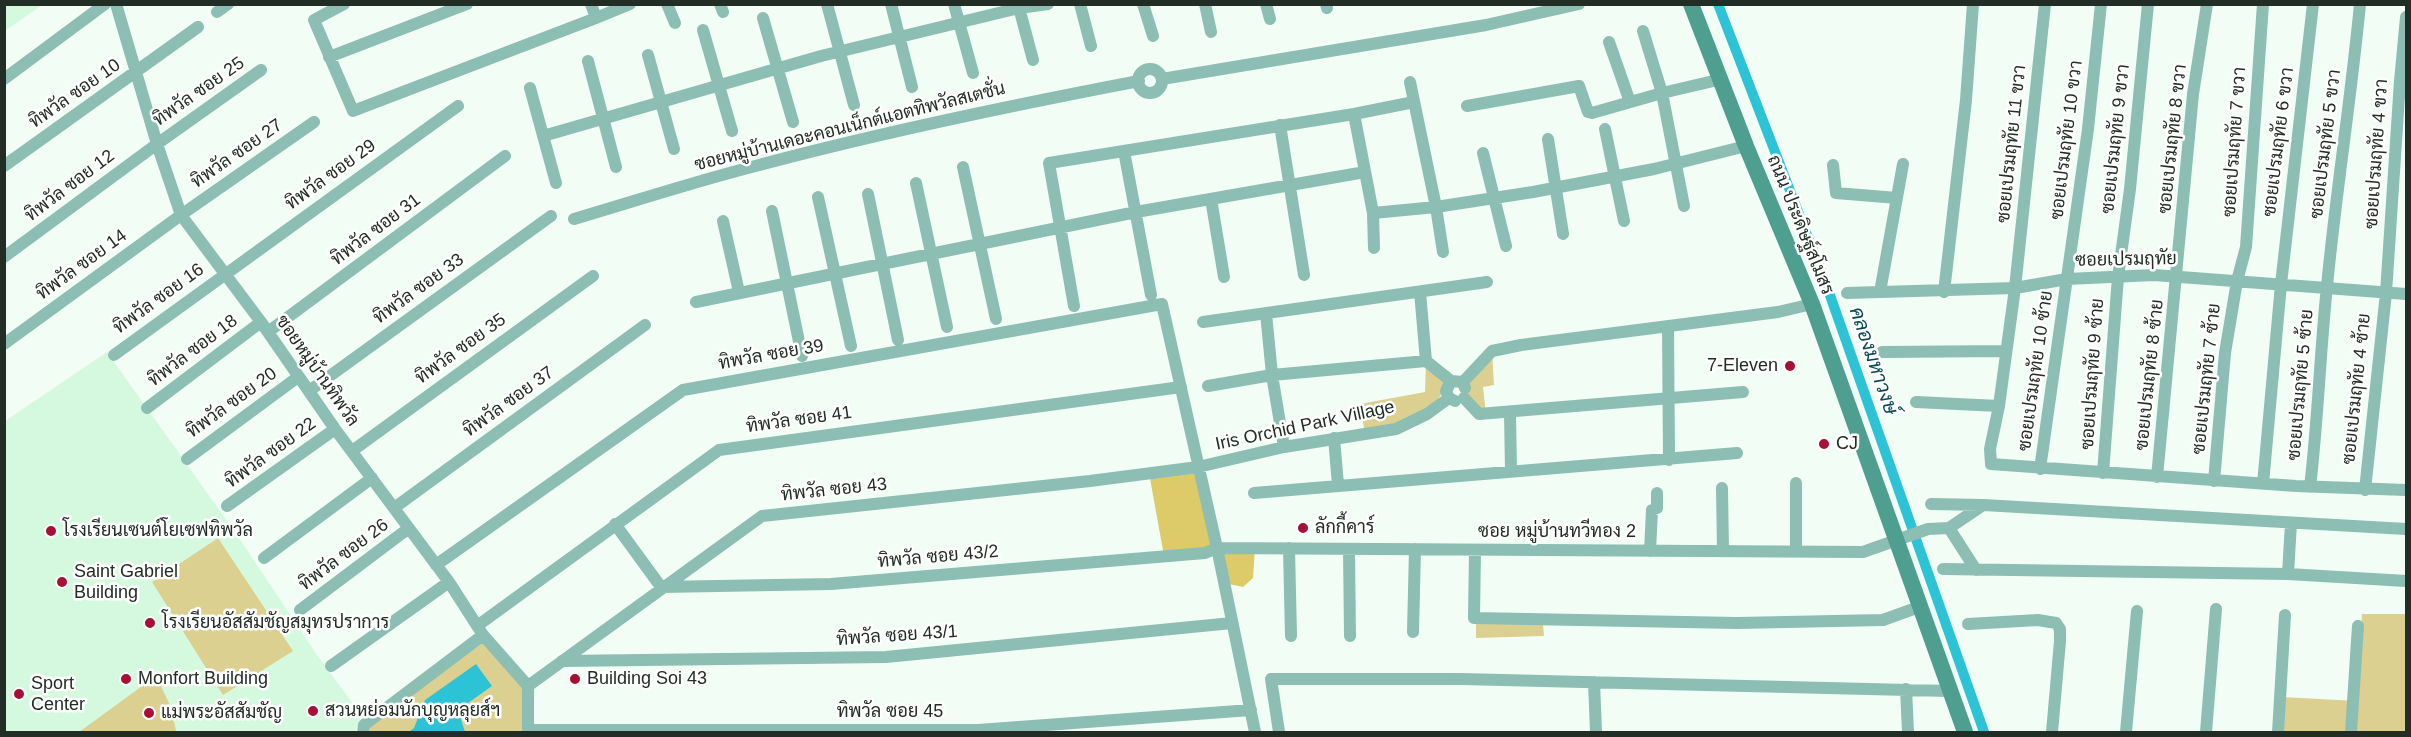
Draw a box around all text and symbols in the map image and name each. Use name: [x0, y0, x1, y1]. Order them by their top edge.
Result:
street label: ทิพวัล ซอย 25: [149, 53, 249, 131]
street label: ทิพวัล ซอย 10: [25, 55, 125, 133]
street label: ซอยเปรมฤทัย 10 ขวา: [2047, 59, 2087, 221]
street label: ซอยเปรมฤทัย 9 ขวา: [2097, 63, 2135, 215]
street label: ซอยเปรมฤทัย 8 ขวา: [2154, 63, 2192, 215]
street label: ซอยเปรมฤทัย 11 ขวา: [1993, 64, 2031, 224]
street label: ซอยเปรมฤทัย 7 ขวา: [2219, 66, 2251, 218]
street label: ซอยเปรมฤทัย 6 ขวา: [2259, 66, 2299, 218]
street label: ซอยเปรมฤทัย 5 ขวา: [2306, 68, 2346, 220]
street label: ซอยหมู่บ้านเดอะคอนเน็กต์แอตทิพวัลสเตชั่น: [692, 78, 1008, 176]
street label: ซอยเปรมฤทัย 4 ขวา: [2361, 78, 2393, 230]
street label: ทิพวัล ซอย 27: [187, 115, 287, 193]
street label: ทิพวัล ซอย 29: [282, 135, 380, 215]
street label: ทิพวัล ซอย 12: [21, 145, 119, 227]
street label: ถนน ประดิษฐ์สโมสร: [1762, 152, 1838, 298]
street label: ทิพวัล ซอย 31: [327, 189, 425, 271]
street label: ทิพวัล ซอย 14: [33, 225, 131, 305]
street label: ซอยเปรมฤทัย: [2075, 248, 2177, 272]
street label: ทิพวัล ซอย 33: [370, 249, 468, 329]
street label: ทิพวัล ซอย 16: [110, 259, 208, 339]
street label: ซอยเปรมฤทัย 10 ซ้าย: [2014, 289, 2058, 453]
street label: ซอยเปรมฤทัย 9 ซ้าย: [2077, 298, 2109, 450]
street label: ซอยเปรมฤทัย 8 ซ้าย: [2131, 298, 2169, 452]
street label: ซอยเปรมฤทัย 7 ซ้าย: [2188, 302, 2226, 456]
water label: คลองมหาวงษ์: [1843, 304, 1903, 418]
street label: ซอยเปรมฤทัย 5 ซ้าย: [2284, 308, 2318, 462]
street label: ทิพวัล ซอย 35: [412, 309, 510, 389]
street label: ทิพวัล ซอย 18: [144, 310, 242, 392]
street label: ซอยหมู่บ้านทิพวัล: [271, 311, 363, 431]
street label: ซอยเปรมฤทัย 4 ซ้าย: [2338, 312, 2376, 466]
street label: ทิพวัล ซอย 39: [717, 335, 825, 375]
place label: 7-Eleven: [1707, 355, 1778, 377]
marker: 7-Eleven: [1783, 359, 1797, 373]
street label: ทิพวัล ซอย 37: [460, 362, 558, 442]
street label: ทิพวัล ซอย 20: [183, 363, 281, 443]
street label: Iris Orchid Park Village: [1213, 396, 1397, 456]
street label: ทิพวัล ซอย 41: [745, 402, 853, 438]
street label: ทิพวัล ซอย 22: [222, 413, 320, 493]
place label: CJ: [1836, 433, 1858, 455]
marker: CJ: [1817, 437, 1831, 451]
street label: ทิพวัล ซอย 43: [780, 474, 888, 506]
street label: ทิพวัล ซอย 26: [295, 514, 393, 596]
place label: ลักกี้คาร์: [1315, 517, 1374, 539]
place label: โรงเรียนเซนต์โยเซฟทิพวัล: [63, 520, 253, 542]
marker: ลักกี้คาร์: [1296, 521, 1310, 535]
street label: ซอย หมู่บ้านทวีทอง 2: [1478, 521, 1636, 543]
marker: โรงเรียนเซนต์โยเซฟทิพวัล: [44, 524, 58, 538]
street label: ทิพวัล ซอย 43/2: [877, 541, 999, 573]
place label: Saint Gabriel Building: [74, 561, 178, 604]
marker: Saint Gabriel Building: [55, 575, 69, 589]
place label: โรงเรียนอัสสัมชัญสมุทรปราการ: [162, 612, 389, 634]
marker: โรงเรียนอัสสัมชัญสมุทรปราการ: [143, 616, 157, 630]
street label: ทิพวัล ซอย 43/1: [836, 621, 958, 651]
place label: Monfort Building: [138, 668, 268, 690]
place label: Building Soi 43: [587, 668, 707, 690]
marker: Monfort Building: [119, 672, 133, 686]
marker: Building Soi 43: [568, 672, 582, 686]
place label: Sport Center: [31, 673, 85, 716]
marker: Sport Center: [12, 687, 26, 701]
place label: สวนหย่อมนักบุญหลุยส์ฯ: [325, 700, 500, 722]
street label: ทิพวัล ซอย 45: [837, 701, 943, 723]
place label: แม่พระอัสสัมชัญ: [161, 702, 282, 724]
marker: สวนหย่อมนักบุญหลุยส์ฯ: [306, 704, 320, 718]
marker: แม่พระอัสสัมชัญ: [142, 706, 156, 720]

